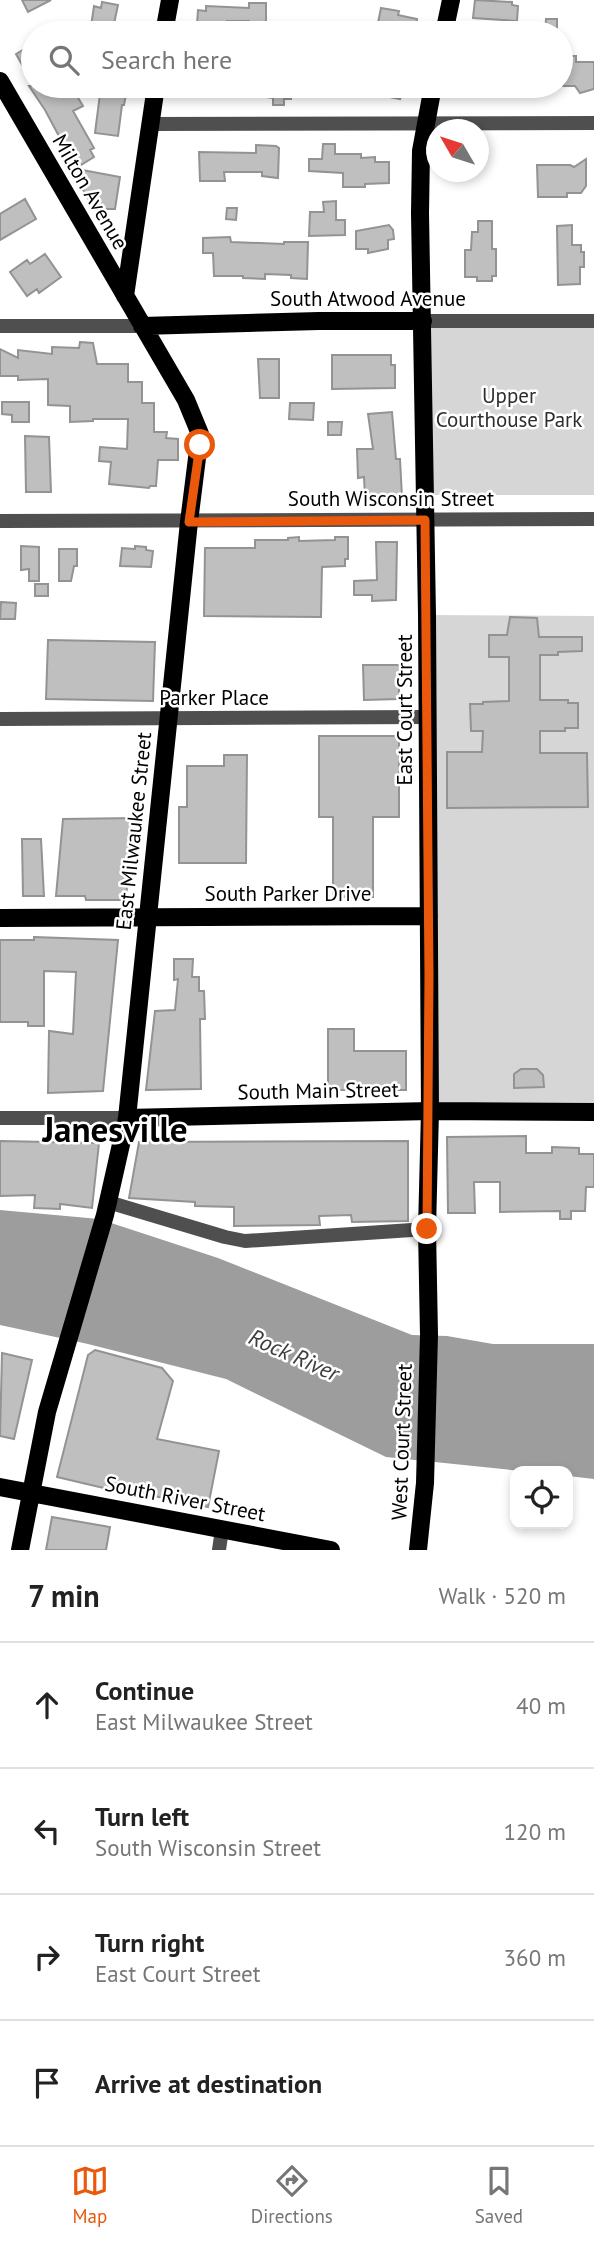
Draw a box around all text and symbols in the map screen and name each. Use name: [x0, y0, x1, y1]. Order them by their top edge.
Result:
search box: [21, 21, 573, 98]
icon: search: [45, 41, 83, 79]
text: Search here: [101, 43, 232, 76]
north arrow: [426, 119, 489, 182]
street label: Milton Avenue: [47, 129, 134, 254]
street label: South Atwood Avenue: [270, 285, 466, 312]
park label: Upper Courthouse Park: [436, 382, 582, 433]
route start: [184, 429, 215, 460]
street label: South Wisconsin Street: [288, 485, 494, 512]
street label: East Court Street: [391, 634, 418, 786]
street label: Parker Place: [159, 684, 269, 711]
street label: East Milwaukee Street: [110, 731, 157, 931]
street label: South Parker Drive: [205, 880, 371, 907]
street label: South Main Street: [237, 1076, 399, 1105]
district label: Janesville: [41, 1106, 188, 1152]
route end: [411, 1213, 442, 1244]
water label: Rock River: [245, 1322, 345, 1388]
street label: West Court Street: [385, 1363, 418, 1521]
map controls: [510, 1466, 573, 1529]
button: locate: [510, 1466, 573, 1529]
street label: South River Street: [103, 1470, 268, 1527]
text: 7 min: [28, 1576, 100, 1615]
text: Walk · 520 m: [439, 1581, 566, 1610]
text: Continue: [95, 1674, 194, 1707]
icon: ahead: [28, 1686, 66, 1724]
text: 40 m: [516, 1691, 566, 1720]
text: East Milwaukee Street: [95, 1707, 313, 1736]
text: Turn left: [95, 1800, 189, 1833]
icon: left: [28, 1812, 66, 1850]
text: 120 m: [504, 1817, 566, 1846]
text: South Wisconsin Street: [95, 1833, 321, 1862]
text: Turn right: [95, 1926, 204, 1959]
icon: right: [28, 1938, 66, 1976]
text: 360 m: [504, 1943, 566, 1972]
text: East Court Street: [95, 1959, 261, 1988]
icon: arrive: [28, 2064, 66, 2102]
text: Arrive at destination: [95, 2067, 322, 2100]
tab: Map: [71, 2162, 109, 2228]
tab: Directions: [251, 2162, 333, 2228]
tab: Saved: [475, 2162, 523, 2228]

